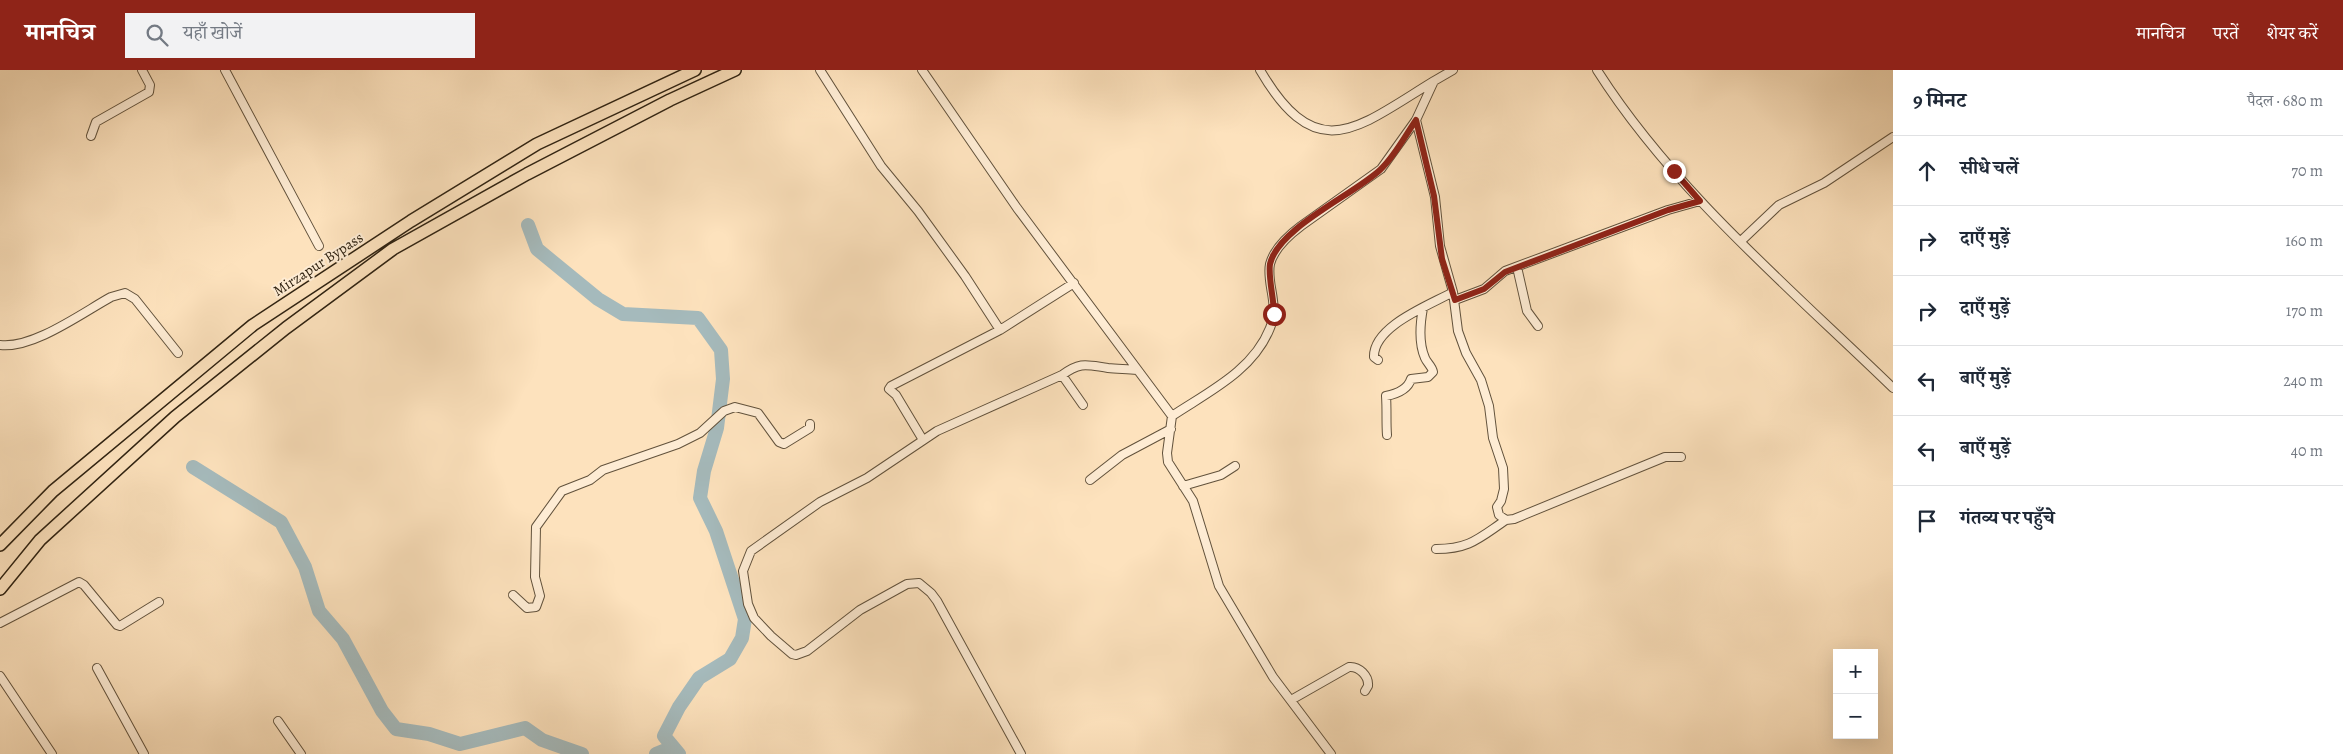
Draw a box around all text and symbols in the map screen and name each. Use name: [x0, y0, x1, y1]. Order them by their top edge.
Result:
search box: [125, 13, 475, 58]
text: मानचित्र: [25, 16, 95, 48]
text: यहाँ खोजें: [183, 20, 242, 46]
icon: search: [143, 21, 171, 49]
text: मानचित्र: [2136, 21, 2185, 45]
text: परतें: [2213, 21, 2239, 45]
text: शेयर करें: [2267, 21, 2318, 45]
text: 9 मिनट: [1913, 86, 1966, 114]
text: पैदल · 680 m: [2247, 90, 2323, 112]
text: सीधे चलें: [1960, 155, 2018, 181]
icon: ahead: [1913, 157, 1941, 185]
route end: [1663, 160, 1686, 183]
text: 70 m: [2291, 160, 2323, 182]
text: दाएँ मुड़ें: [1960, 225, 2010, 251]
street label: Mirzapur Bypass: [269, 227, 367, 301]
icon: right: [1913, 227, 1941, 255]
text: 160 m: [2285, 230, 2323, 252]
text: दाएँ मुड़ें: [1960, 295, 2010, 321]
icon: right: [1913, 297, 1941, 325]
text: 170 m: [2286, 300, 2323, 322]
route start: [1263, 303, 1286, 326]
text: बाएँ मुड़ें: [1960, 365, 2010, 391]
icon: left: [1913, 367, 1941, 395]
text: 240 m: [2283, 370, 2323, 392]
text: बाएँ मुड़ें: [1960, 435, 2010, 461]
icon: left: [1913, 437, 1941, 465]
text: 40 m: [2291, 440, 2323, 462]
text: गंतव्य पर पहुँचे: [1960, 505, 2055, 531]
icon: arrive: [1913, 507, 1941, 535]
map controls: [1833, 649, 1878, 739]
button: +: [1833, 649, 1878, 694]
button: −: [1833, 694, 1878, 739]

